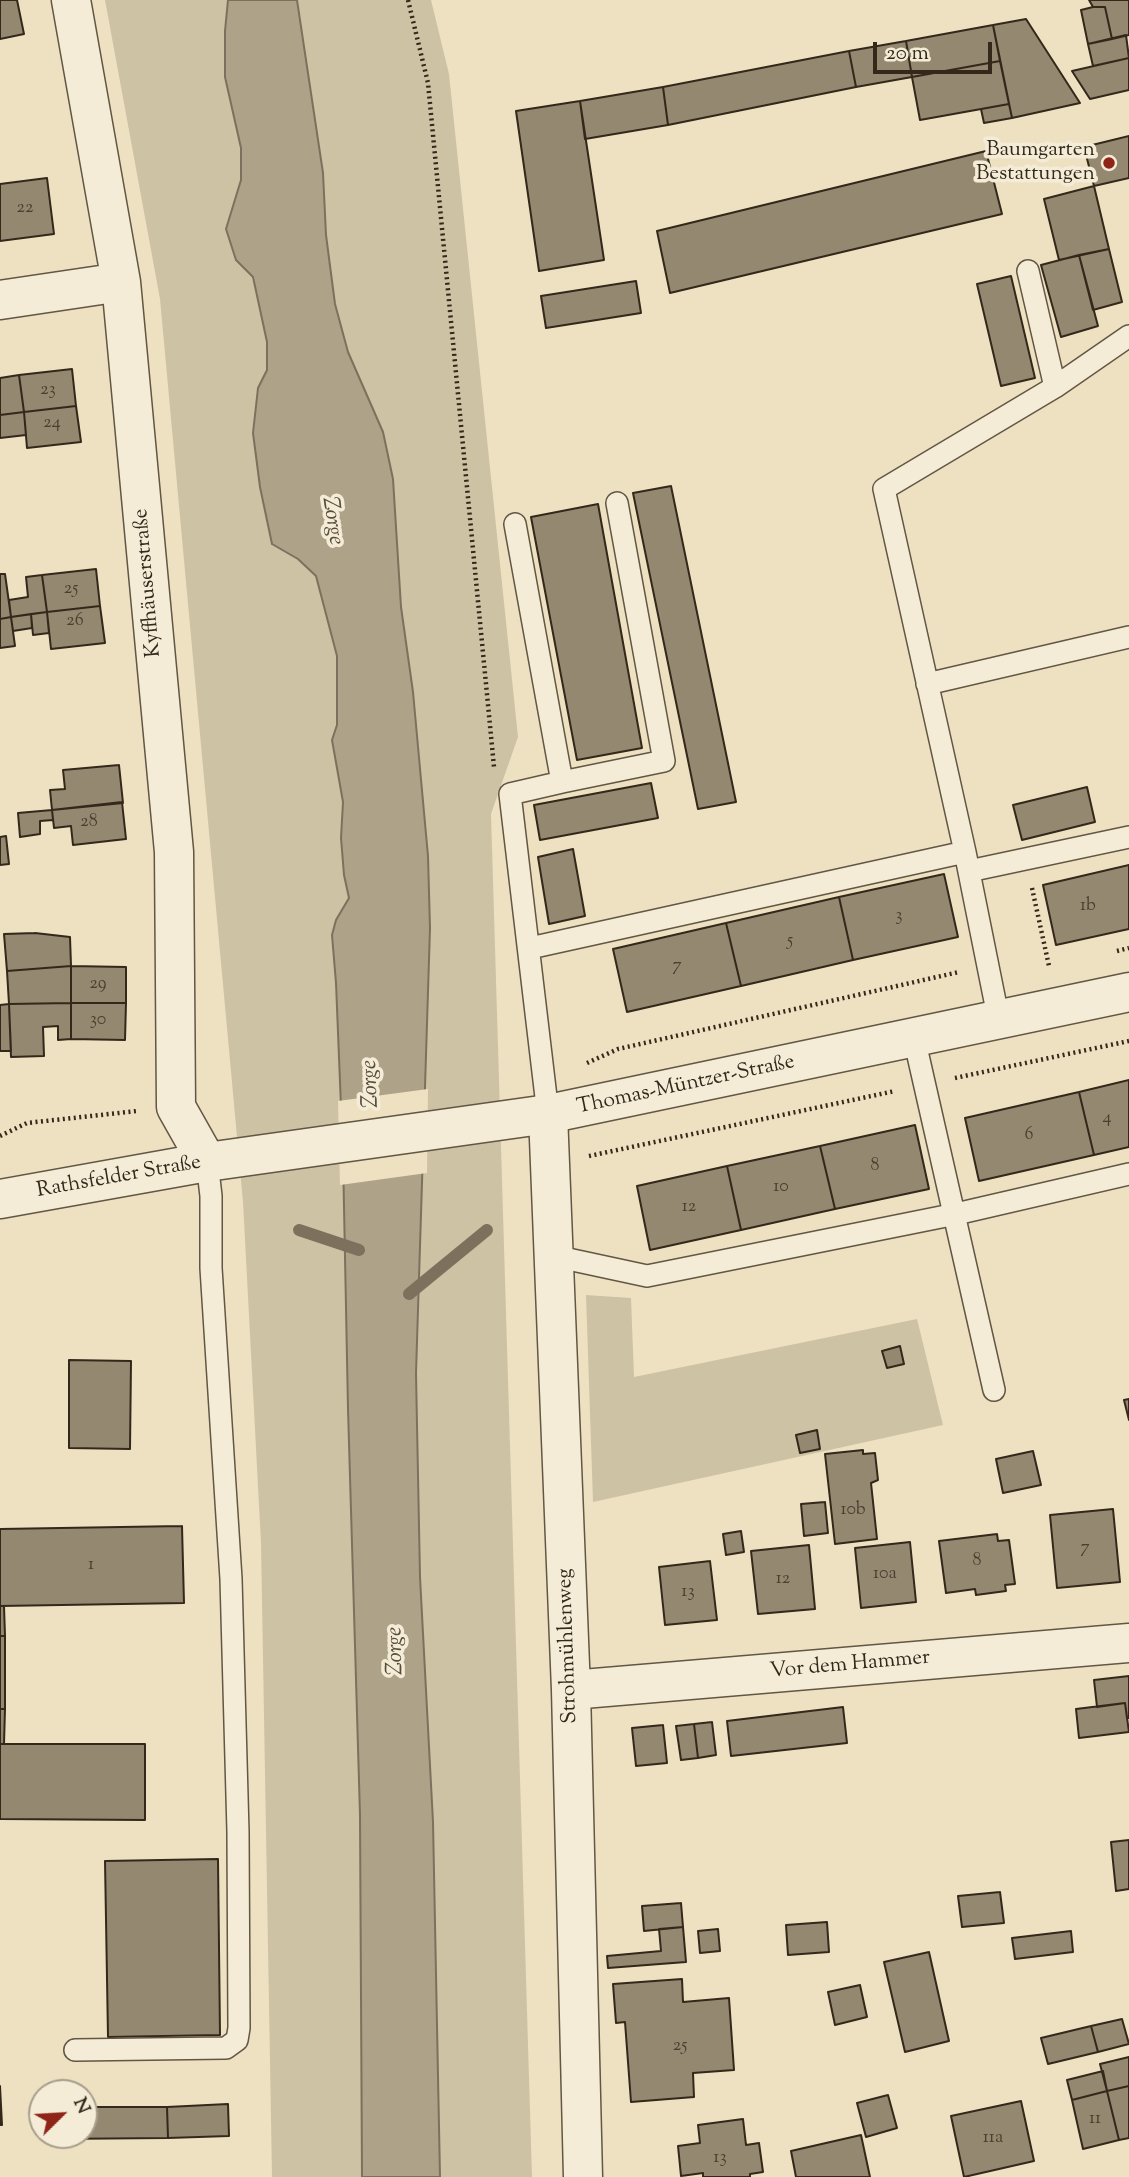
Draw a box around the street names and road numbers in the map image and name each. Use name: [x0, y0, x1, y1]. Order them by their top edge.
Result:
street label: Kyffhäuserstraße: [130, 507, 168, 659]
street label: Thomas-Müntzer-Straße: [575, 1051, 797, 1121]
street label: Rathsfelder Straße: [35, 1151, 203, 1205]
street label: Strohmühlenweg: [554, 1568, 584, 1724]
street label: Vor dem Hammer: [769, 1646, 931, 1686]

